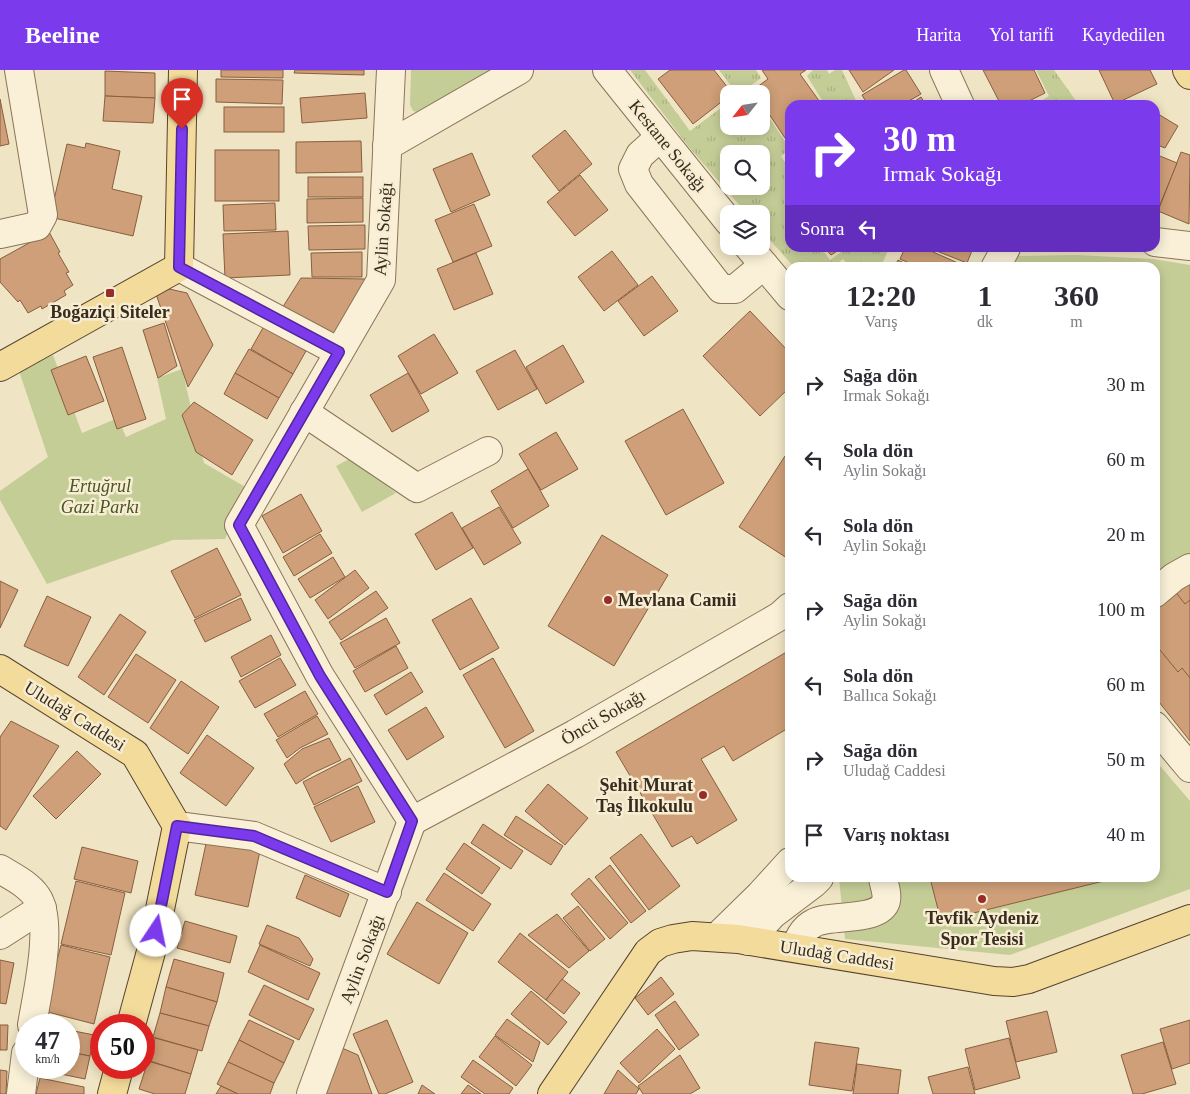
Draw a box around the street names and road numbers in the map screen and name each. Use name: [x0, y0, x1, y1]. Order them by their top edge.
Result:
street label: Kestane Sokağı: [625, 96, 711, 196]
street label: Aylin Sokağı: [370, 181, 396, 277]
street label: Uludağ Caddesi: [21, 677, 129, 755]
street label: Öncü Sokağı: [558, 685, 648, 749]
street label: Aylin Sokağı: [336, 912, 388, 1006]
street label: Uludağ Caddesi: [778, 936, 896, 974]

